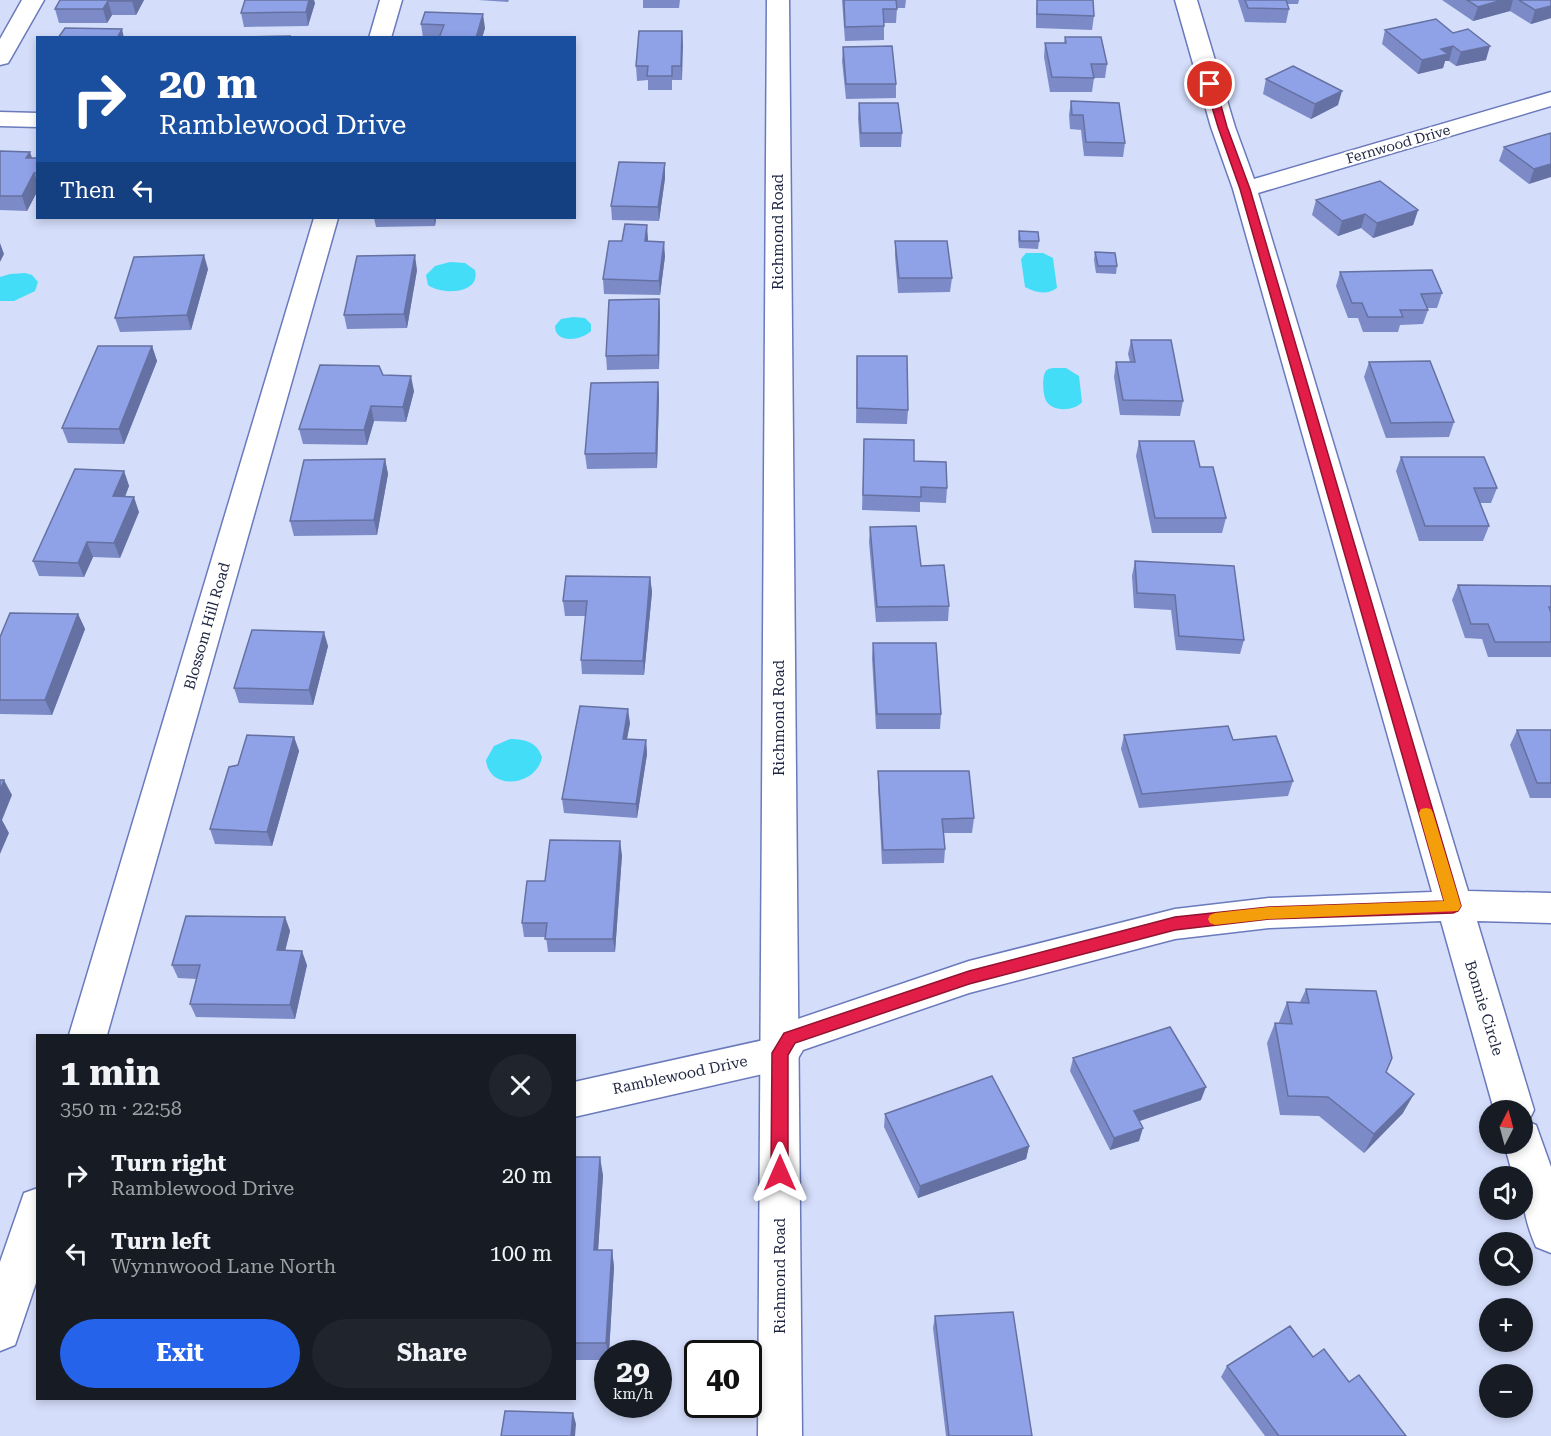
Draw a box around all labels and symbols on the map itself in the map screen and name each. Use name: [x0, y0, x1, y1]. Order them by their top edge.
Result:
pin: [1184, 58, 1235, 109]
street label: Fernwood Drive: [1344, 121, 1452, 167]
street label: Richmond Road: [769, 174, 787, 290]
street label: Blossom Hill Road: [180, 560, 234, 692]
street label: Richmond Road: [770, 660, 788, 776]
street label: Bonnie Circle: [1461, 958, 1507, 1058]
street label: Ramblewood Drive: [611, 1052, 749, 1098]
north arrow: [1479, 1100, 1533, 1154]
position arrow: [748, 1141, 812, 1205]
street label: Richmond Road: [771, 1218, 789, 1334]
speed limit sign: 40: [684, 1340, 762, 1418]

